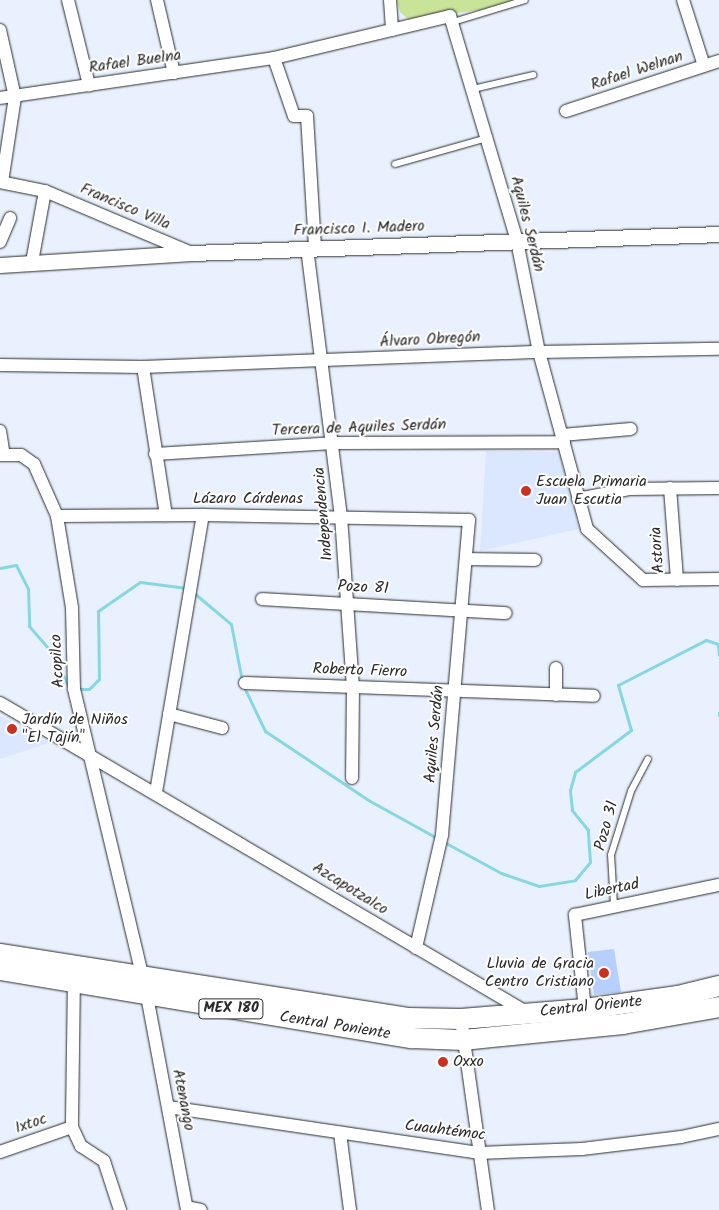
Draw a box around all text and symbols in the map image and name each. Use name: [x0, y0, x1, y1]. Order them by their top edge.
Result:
street label: Rafael Buelna: [88, 46, 182, 78]
street label: Rafael Welnan: [588, 47, 686, 95]
street label: Aquiles Serdán: [506, 174, 548, 274]
street label: Francisco Villa: [77, 179, 173, 235]
street label: Francisco I. Madero: [293, 217, 425, 241]
street label: Álvaro Obregón: [379, 328, 481, 352]
street label: Tercera de Aquiles Serdán: [272, 415, 446, 441]
street label: Independencia: [310, 466, 338, 562]
place label: Escuela Primaria Juan Escutia: [536, 472, 647, 510]
marker: Escuela Primaria Juan Escutia: [520, 485, 532, 497]
street label: Lázaro Cárdenas: [193, 489, 303, 509]
street label: Astoria: [647, 526, 669, 574]
street label: Pozo 81: [337, 577, 389, 599]
street label: Acopilco: [47, 634, 69, 688]
street label: Roberto Fierro: [312, 660, 408, 682]
street label: Aquiles Serdán: [421, 684, 449, 784]
place label: Jardín de Niños "El Tajín": [22, 710, 128, 748]
marker: Jardín de Niños "El Tajín": [6, 723, 18, 735]
street label: Pozo 31: [591, 799, 623, 853]
street label: Azcapotzalco: [309, 858, 391, 920]
street label: Libertad: [583, 875, 641, 905]
place label: Lluvia de Gracia Centro Cristiano: [485, 954, 594, 992]
marker: Lluvia de Gracia Centro Cristiano: [598, 967, 610, 979]
street label: Central Oriente: [539, 992, 643, 1022]
road number: MEX 180: [197, 996, 265, 1022]
street label: Central Poniente: [278, 1008, 392, 1044]
place label: Oxxo: [453, 1052, 484, 1072]
marker: Oxxo: [437, 1056, 449, 1068]
street label: Atenango: [168, 1067, 198, 1133]
street label: Ixtoc: [13, 1110, 49, 1138]
street label: Cuauhtémoc: [403, 1117, 487, 1145]

